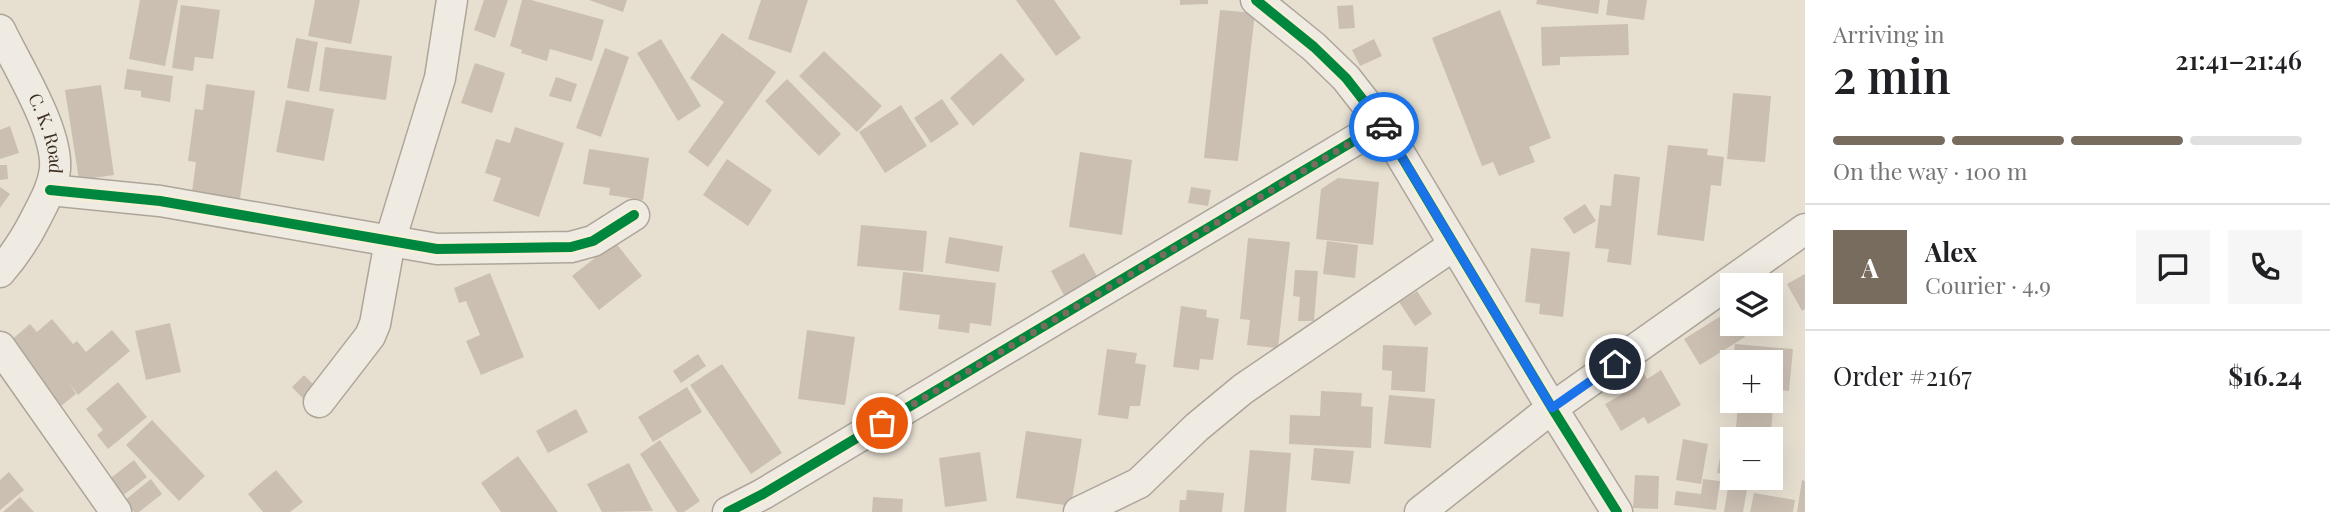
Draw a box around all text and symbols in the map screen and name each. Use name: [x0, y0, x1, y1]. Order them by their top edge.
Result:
text: Arriving in: [1833, 18, 1945, 49]
text: 21:41–21:46: [2175, 42, 2302, 77]
text: 2 min: [1833, 44, 1951, 106]
street label: C. K. Road: [23, 89, 68, 175]
courier: [1349, 92, 1419, 162]
icon: car: [1365, 108, 1403, 146]
text: On the way · 100 m: [1833, 155, 2027, 186]
button: chat: [2136, 230, 2210, 304]
button: phone: [2228, 230, 2302, 304]
text: Alex: [1925, 234, 1977, 269]
text: A: [1861, 250, 1879, 285]
text: Courier · 4.9: [1925, 269, 2051, 300]
map controls: [1720, 273, 1783, 490]
button: layers: [1720, 273, 1783, 336]
pin: [1585, 334, 1645, 394]
icon: home: [1596, 345, 1634, 383]
button: +: [1720, 350, 1783, 413]
text: Order #2167: [1833, 358, 1972, 393]
text: $16.24: [2228, 358, 2302, 393]
pin: [852, 393, 912, 453]
icon: bag: [863, 404, 901, 442]
button: −: [1720, 427, 1783, 490]

